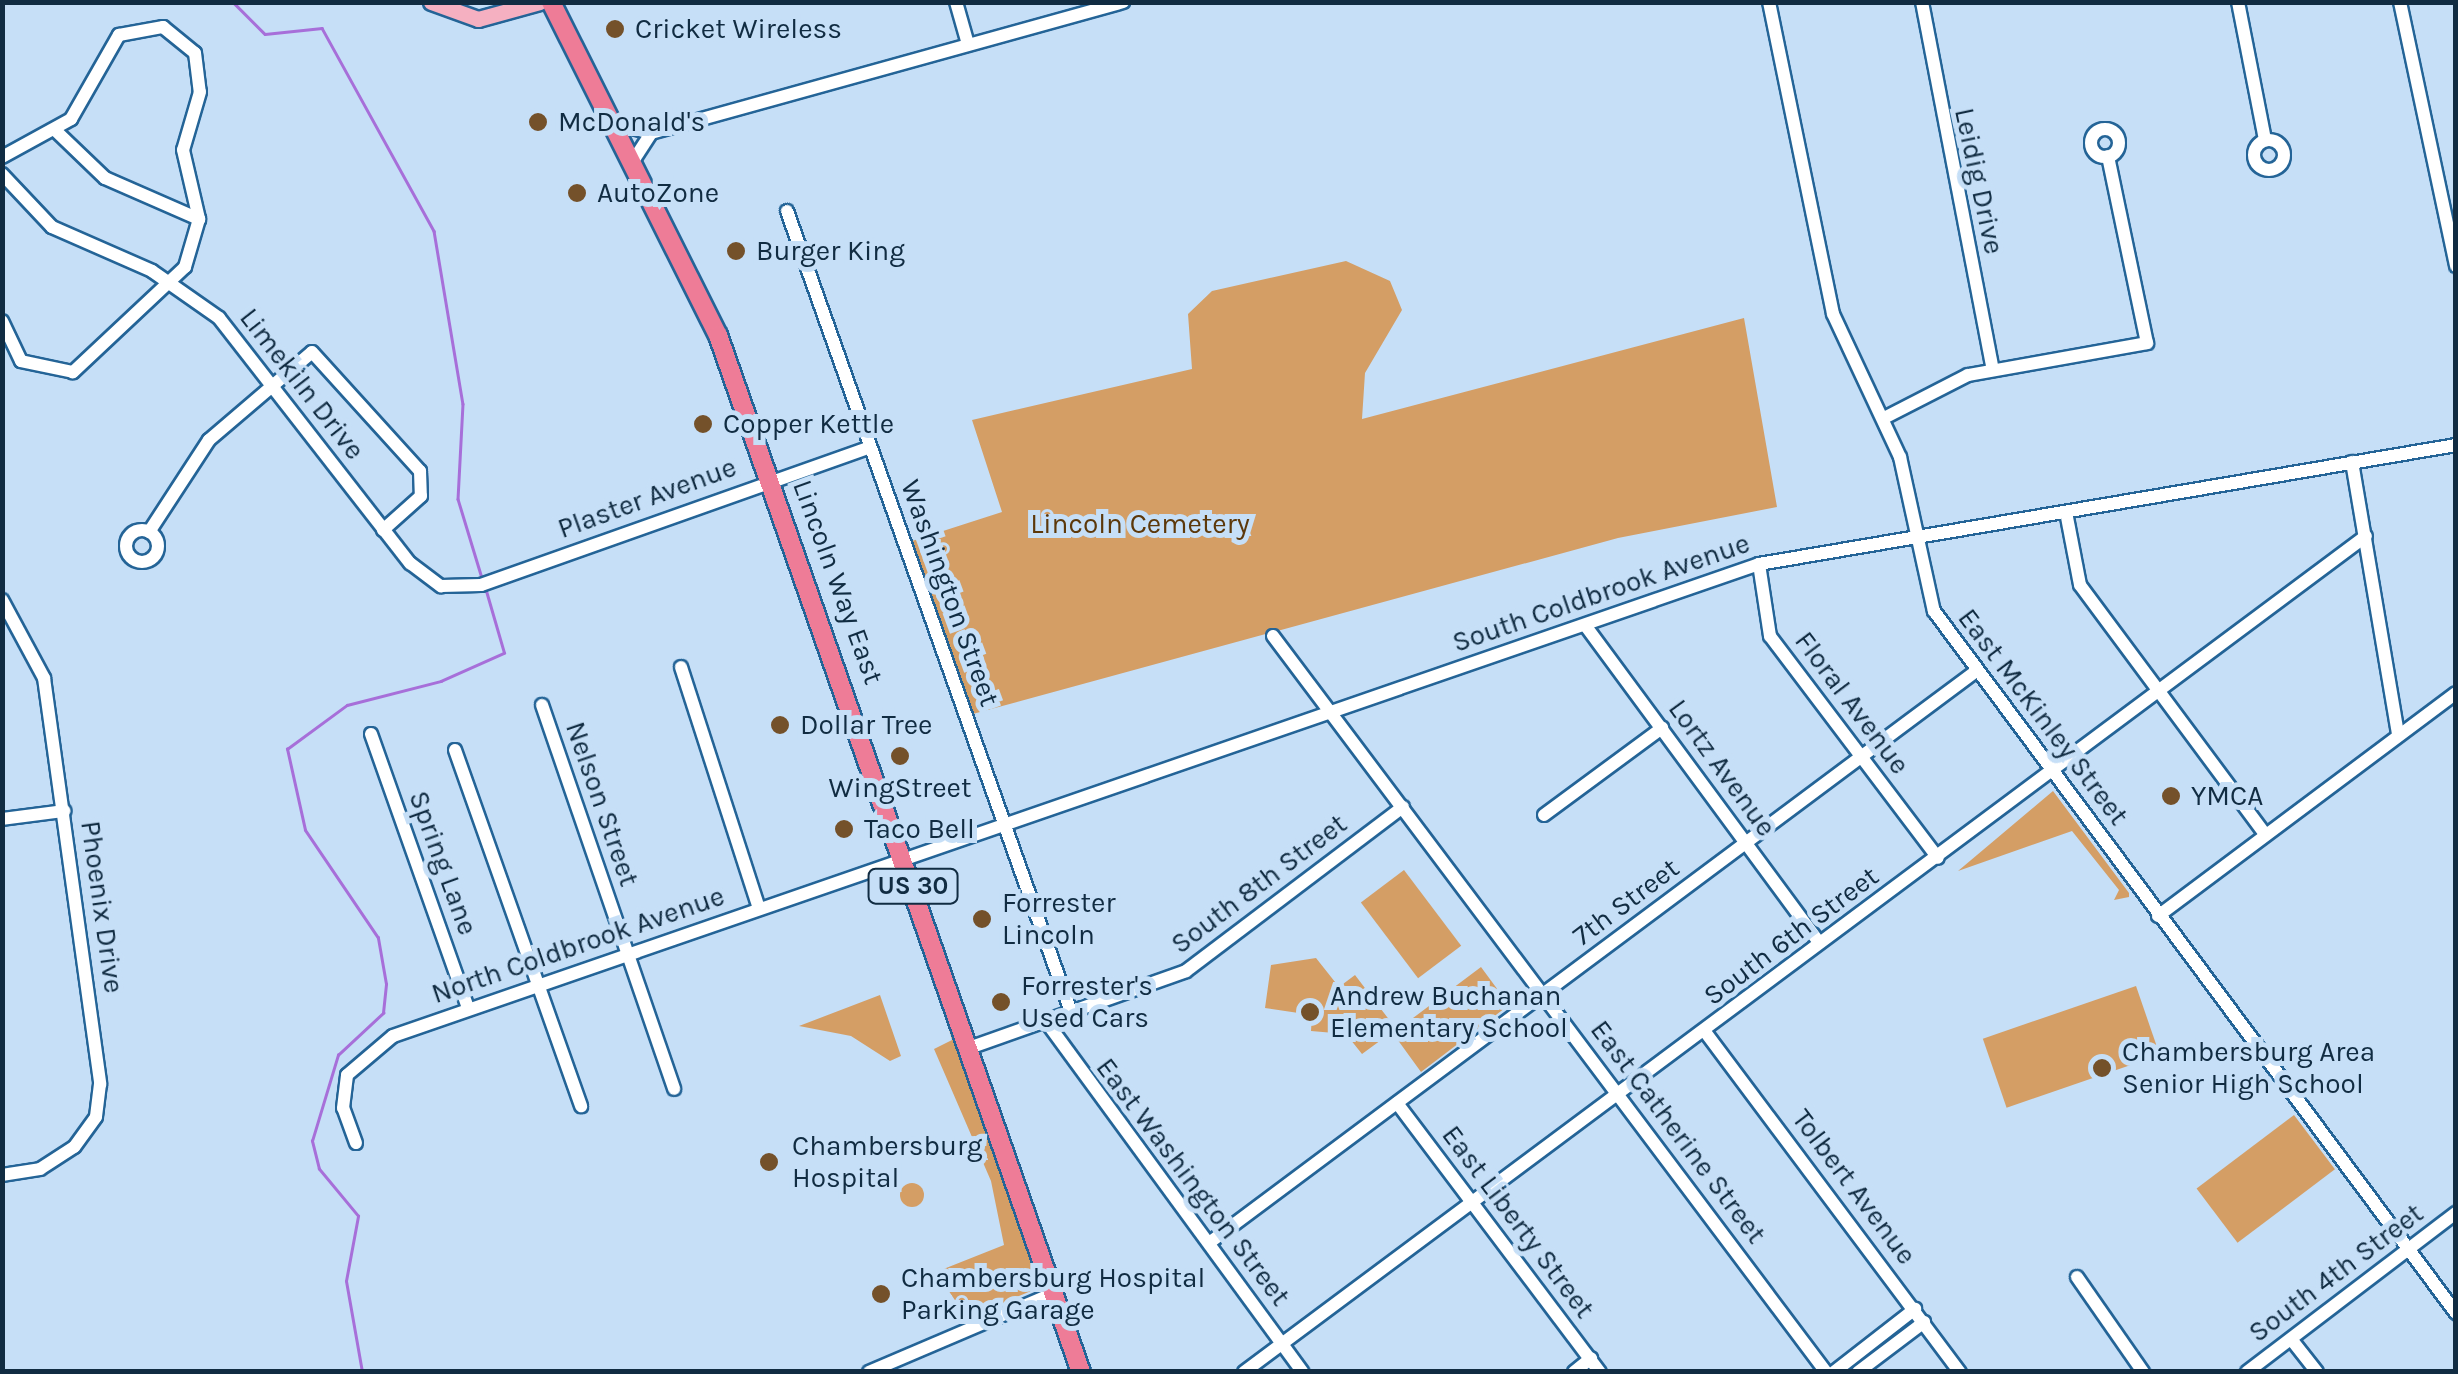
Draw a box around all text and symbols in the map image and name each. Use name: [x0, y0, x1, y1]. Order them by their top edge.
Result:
place label: Cricket Wireless: [635, 12, 842, 46]
marker: Cricket Wireless: [604, 18, 626, 40]
place label: McDonald's: [558, 105, 705, 139]
street label: Leidig Drive: [1947, 105, 2011, 257]
marker: McDonald's: [527, 111, 549, 133]
place label: AutoZone: [597, 176, 719, 210]
marker: AutoZone: [566, 182, 588, 204]
place label: Burger King: [756, 234, 905, 268]
marker: Burger King: [725, 240, 747, 262]
street label: Limekiln Drive: [232, 302, 372, 466]
place label: Copper Kettle: [723, 407, 894, 441]
marker: Copper Kettle: [692, 413, 714, 435]
street label: Plaster Avenue: [553, 450, 741, 546]
street label: Lincoln Way East: [785, 475, 891, 689]
street label: Washington Street: [893, 475, 1007, 711]
park label: Lincoln Cemetery: [1030, 507, 1250, 541]
street label: South Coldbrook Avenue: [1448, 526, 1754, 660]
street label: East McKinley Street: [1951, 602, 2135, 832]
street label: Floral Avenue: [1787, 625, 1917, 781]
street label: Lortz Avenue: [1661, 693, 1783, 843]
place label: Dollar Tree: [800, 708, 932, 742]
marker: Dollar Tree: [769, 714, 791, 736]
street label: Nelson Street: [558, 717, 646, 891]
marker: WingStreet: [889, 745, 911, 767]
place label: WingStreet: [829, 771, 971, 805]
place label: YMCA: [2191, 779, 2263, 813]
marker: YMCA: [2160, 785, 2182, 807]
street label: Spring Lane: [401, 786, 485, 940]
street label: South 8th Street: [1164, 807, 1354, 961]
place label: Taco Bell: [864, 812, 975, 846]
marker: Taco Bell: [833, 818, 855, 840]
street label: Phoenix Drive: [73, 819, 131, 995]
street label: 7th Street: [1566, 851, 1686, 953]
street label: South 6th Street: [1697, 859, 1885, 1013]
road number: US 30: [866, 866, 960, 906]
street label: North Coldbrook Avenue: [427, 879, 729, 1011]
place label: Forrester Lincoln: [1002, 886, 1116, 952]
marker: Forrester Lincoln: [971, 908, 993, 930]
place label: Forrester's Used Cars: [1021, 969, 1153, 1035]
place label: Andrew Buchanan Elementary School: [1330, 979, 1568, 1045]
marker: Forrester's Used Cars: [990, 991, 1012, 1013]
marker: Andrew Buchanan Elementary School: [1299, 1001, 1321, 1023]
street label: East Catherine Street: [1583, 1014, 1773, 1250]
place label: Chambersburg Area Senior High School: [2122, 1035, 2375, 1101]
street label: East Washington Street: [1089, 1051, 1297, 1313]
marker: Chambersburg Area Senior High School: [2091, 1057, 2113, 1079]
street label: Tolbert Avenue: [1785, 1103, 1923, 1271]
street label: East Liberty Street: [1435, 1119, 1601, 1325]
place label: Chambersburg Hospital: [792, 1129, 982, 1195]
marker: Chambersburg Hospital: [756, 1149, 782, 1175]
street label: South 4th Street: [2242, 1196, 2430, 1350]
place label: Chambersburg Hospital Parking Garage: [901, 1261, 1205, 1327]
marker: Chambersburg Hospital Parking Garage: [870, 1283, 892, 1305]

